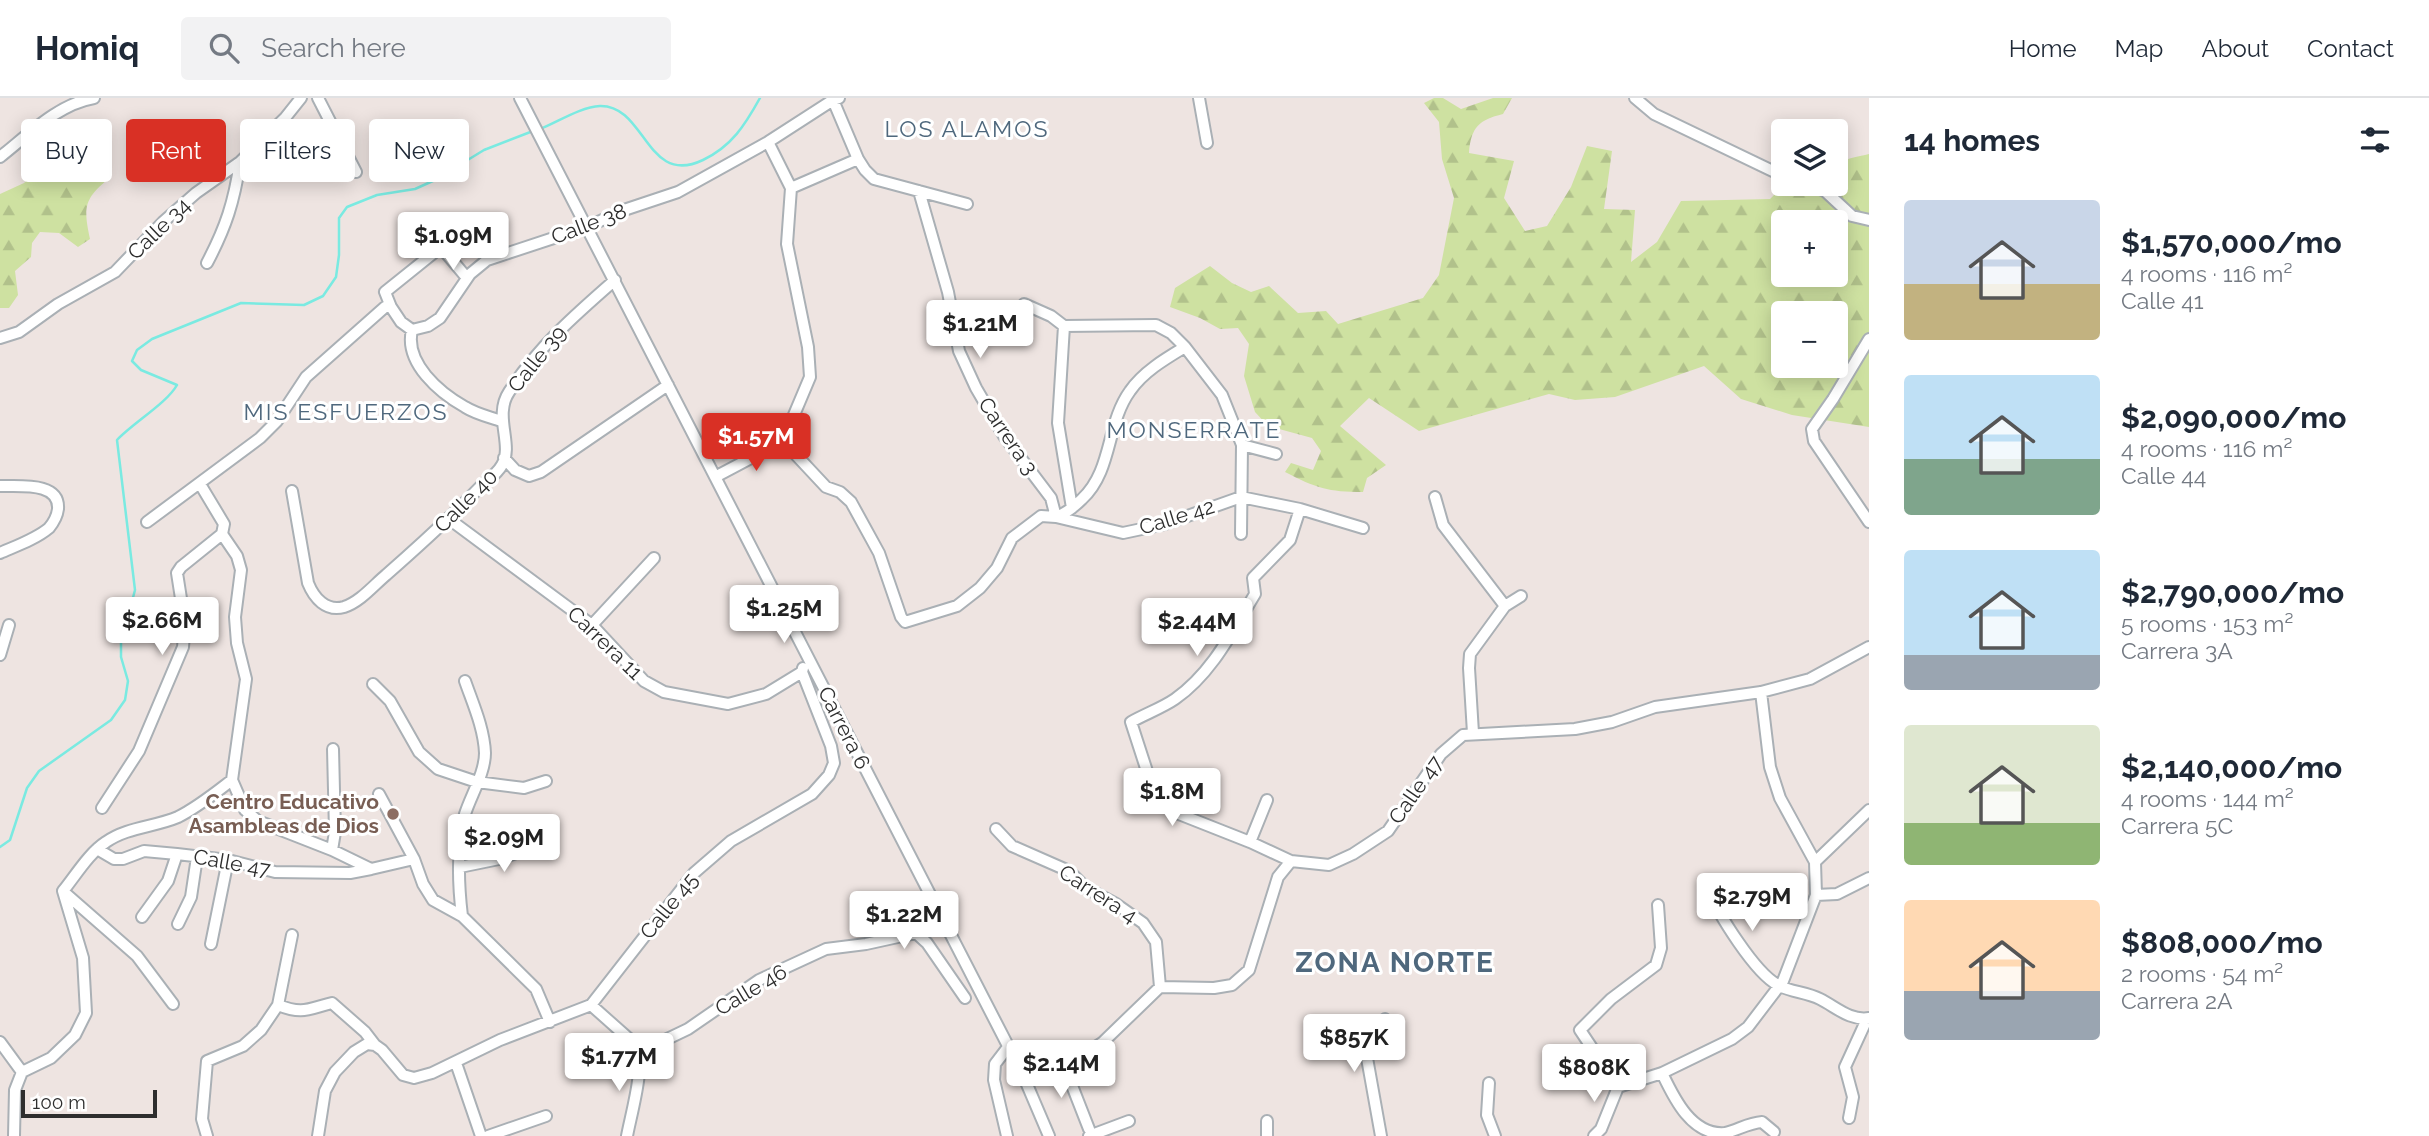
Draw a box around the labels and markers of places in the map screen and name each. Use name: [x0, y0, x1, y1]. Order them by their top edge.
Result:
pin: $1.09M: [396, 212, 510, 272]
pin: $1.21M: [923, 300, 1037, 360]
pin: $1.57M: [699, 414, 813, 473]
pin: $1.25M: [727, 586, 841, 645]
pin: $2.66M: [105, 598, 219, 657]
pin: $2.44M: [1140, 598, 1254, 658]
pin: $1.8M: [1123, 768, 1221, 828]
place label: Centro Educativo Asambleas de Dios: [188, 789, 379, 838]
marker: Centro Educativo Asambleas de Dios: [385, 806, 401, 822]
pin: $2.09M: [447, 814, 561, 874]
pin: $2.79M: [1695, 874, 1809, 933]
pin: $1.22M: [847, 892, 961, 951]
pin: $857K: [1305, 1014, 1403, 1074]
pin: $1.77M: [562, 1034, 676, 1093]
pin: $2.14M: [1004, 1040, 1118, 1100]
pin: $808K: [1545, 1044, 1643, 1104]

